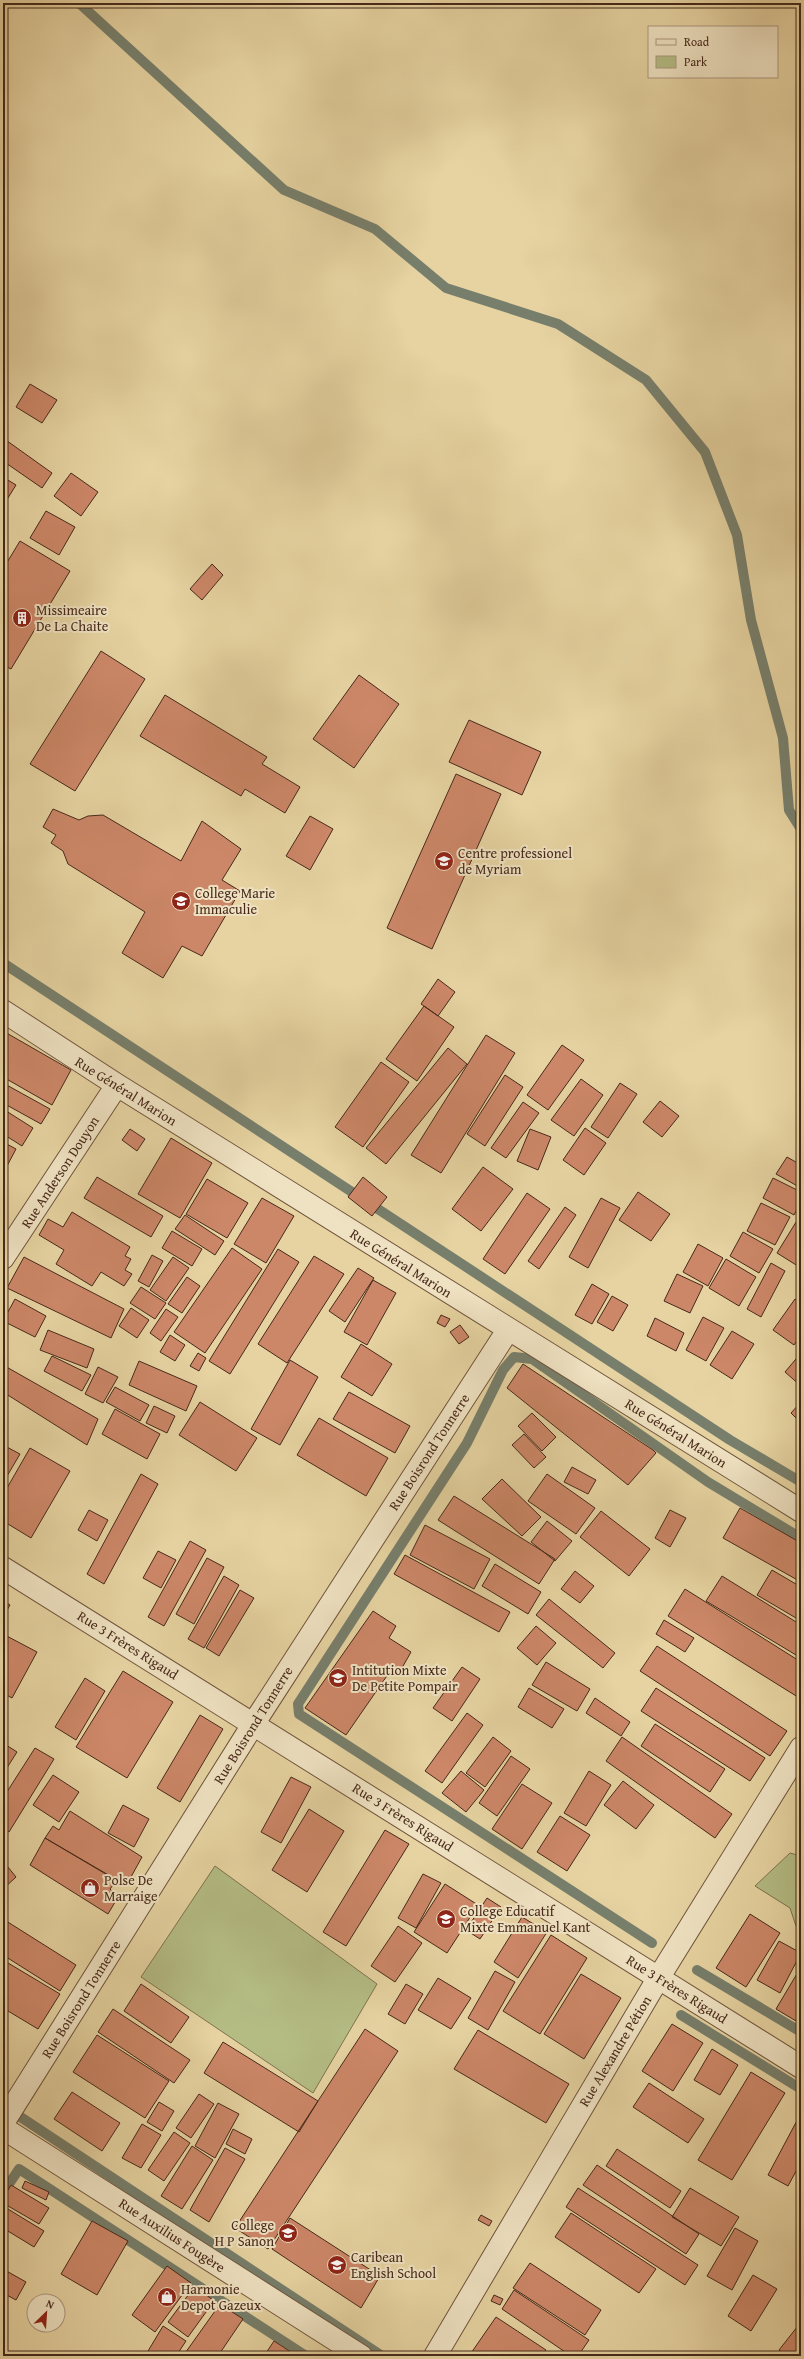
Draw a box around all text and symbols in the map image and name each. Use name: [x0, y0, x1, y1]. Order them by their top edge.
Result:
legend: [648, 26, 778, 78]
text: Road: [684, 33, 710, 50]
text: Park: [684, 53, 708, 70]
place label: Missimeaire De La Chaite: [36, 600, 109, 636]
building icon: Missimeaire De La Chaite: [11, 607, 33, 629]
place label: Centre professionel de Myriam: [458, 843, 572, 879]
school or university icon: Centre professionel de Myriam: [433, 850, 455, 872]
place label: College Marie Immaculie: [195, 883, 276, 919]
school or university icon: College Marie Immaculie: [170, 890, 192, 912]
street label: Rue Général Marion: [71, 1052, 181, 1130]
street label: Rue Anderson Douyon: [16, 1112, 104, 1232]
street label: Rue Général Marion: [346, 1224, 456, 1302]
street label: Rue Boisrond Tonnerre: [384, 1389, 475, 1514]
street label: Rue Général Marion: [621, 1394, 731, 1472]
street label: Rue 3 Frères Rigaud: [74, 1606, 183, 1684]
place label: Intitution Mixte De Petite Pompair: [352, 1660, 458, 1696]
street label: Rue Boisrond Tonnerre: [209, 1662, 298, 1788]
school or university icon: Intitution Mixte De Petite Pompair: [327, 1667, 349, 1689]
street label: Rue 3 Frères Rigaud: [349, 1778, 458, 1856]
place label: Polse De Marraige: [104, 1870, 158, 1906]
shop icon: Polse De Marraige: [79, 1877, 101, 1899]
place label: College Educatif Mixte Emmanuel Kant: [460, 1901, 590, 1937]
school or university icon: College Educatif Mixte Emmanuel Kant: [435, 1908, 457, 1930]
street label: Rue Boisrond Tonnerre: [37, 1936, 126, 2062]
street label: Rue 3 Frères Rigaud: [623, 1950, 732, 2028]
street label: Rue Alexandre Pétion: [574, 1992, 656, 2110]
street label: Rue Auxilius Fougère: [115, 2193, 229, 2277]
place label: College H P Sanon: [215, 2215, 274, 2251]
school or university icon: College H P Sanon: [277, 2222, 299, 2244]
place label: Caribean English School: [351, 2247, 436, 2283]
school or university icon: Caribean English School: [326, 2254, 348, 2276]
place label: Harmonie Depot Gazeux: [181, 2279, 262, 2315]
shop icon: Harmonie Depot Gazeux: [156, 2286, 178, 2308]
north arrow: [26, 2293, 66, 2333]
text: N: [44, 2295, 58, 2313]

